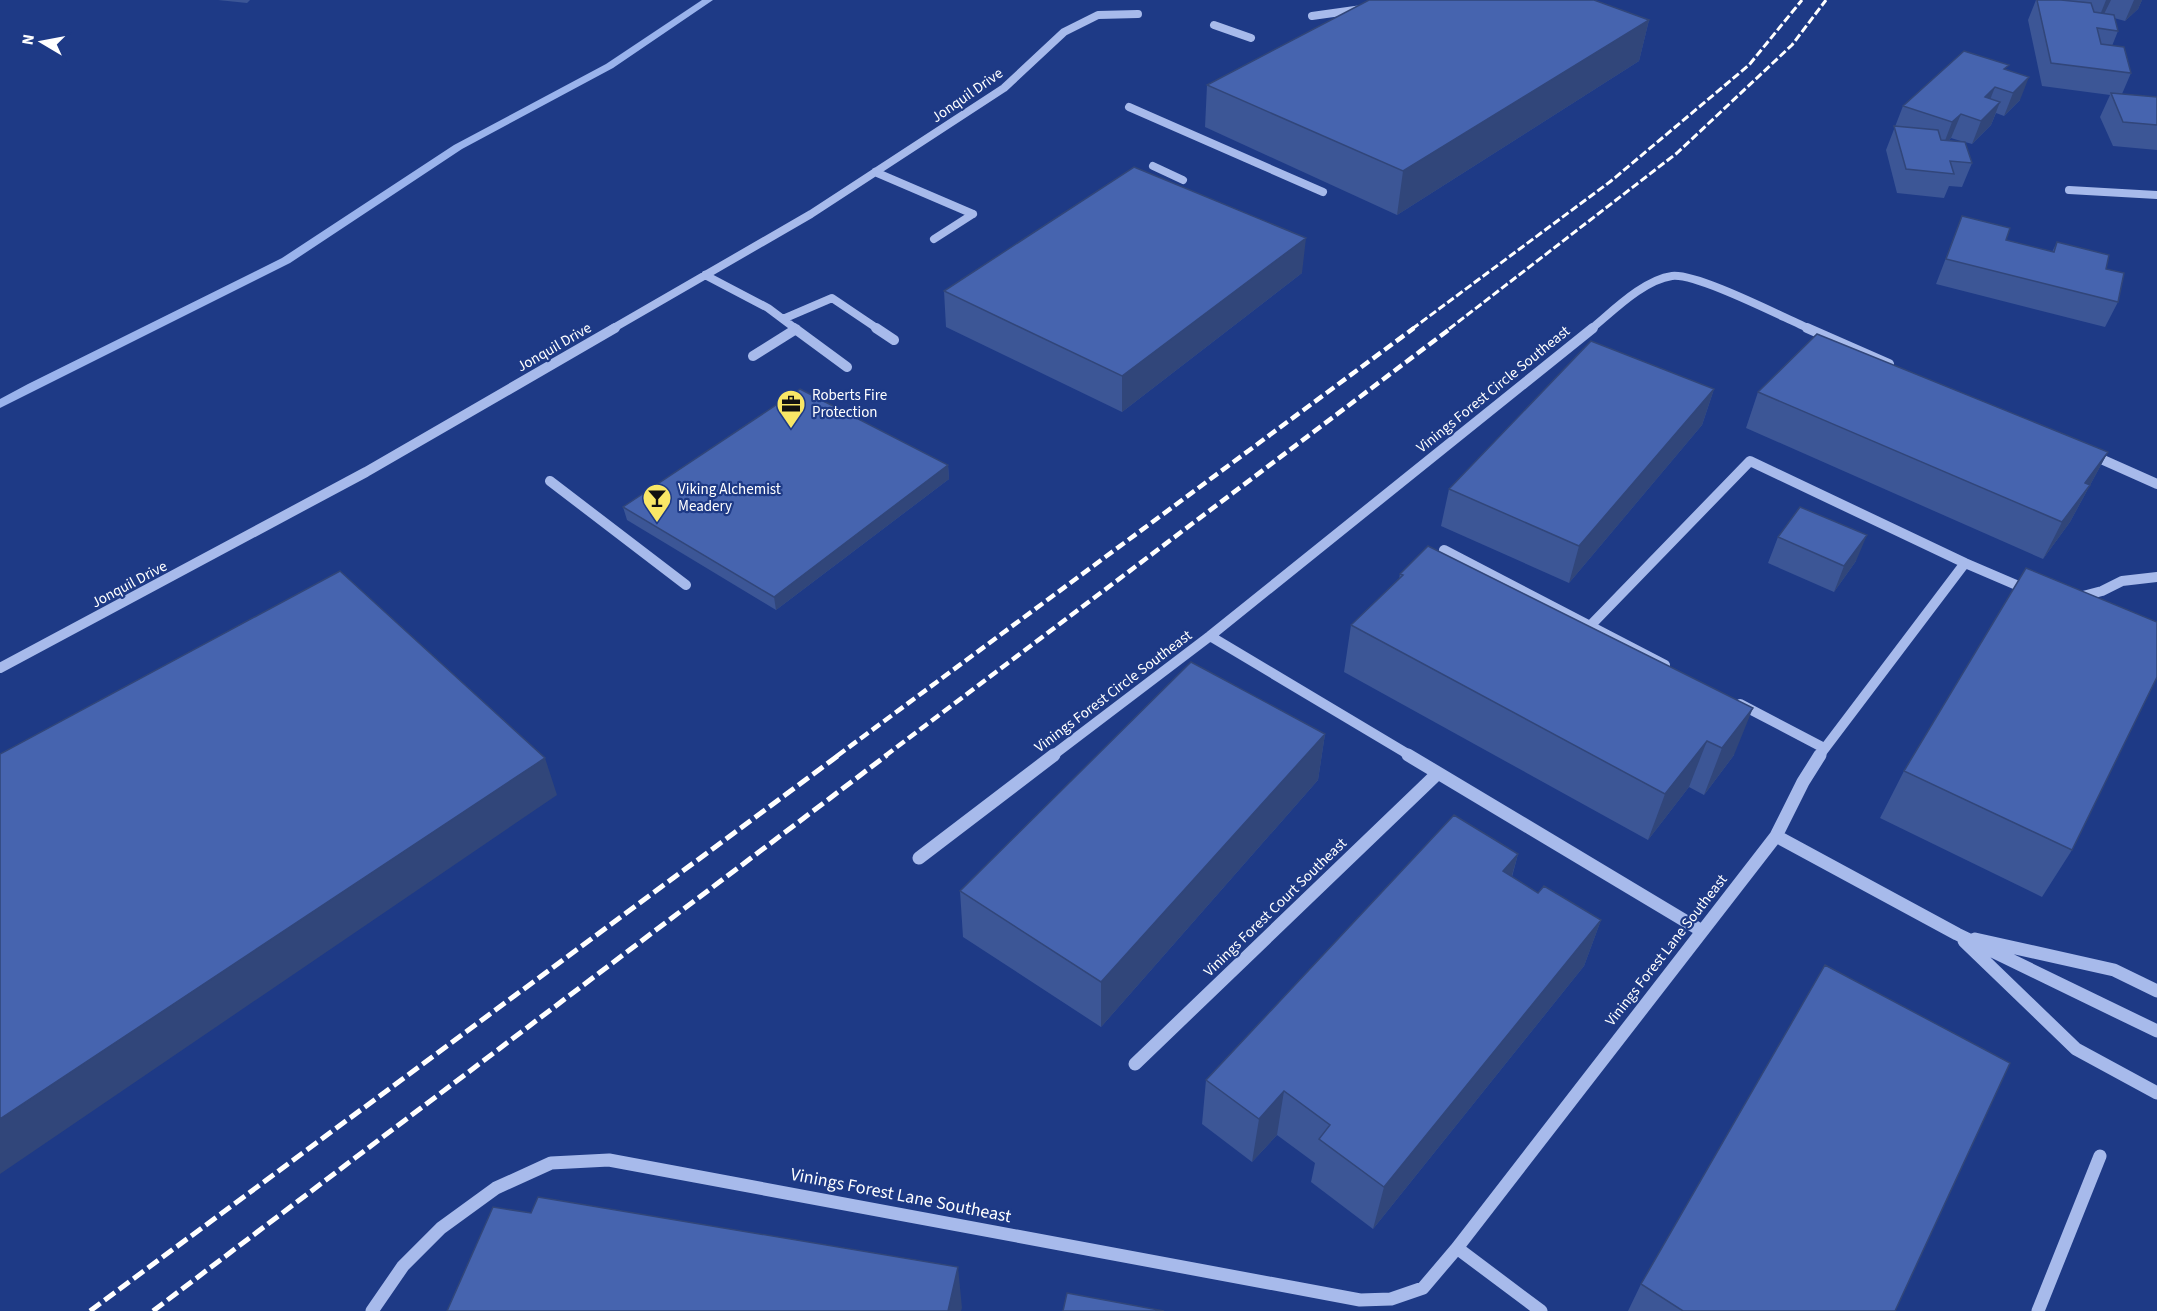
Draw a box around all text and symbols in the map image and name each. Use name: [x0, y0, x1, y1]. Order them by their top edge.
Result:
north arrow: [12, 12, 72, 72]
text: N: [16, 32, 40, 47]
street label: Jonquil Drive: [927, 63, 1007, 128]
street label: Jonquil Drive: [513, 318, 595, 377]
street label: Vinings Forest Circle Southeast: [1412, 321, 1575, 458]
place label: Roberts Fire Protection: [812, 385, 887, 423]
office icon: Roberts Fire Protection: [775, 388, 807, 430]
place label: Viking Alchemist Meadery: [678, 479, 781, 517]
bar icon: Viking Alchemist Meadery: [641, 482, 673, 524]
street label: Jonquil Drive: [88, 556, 171, 613]
street label: Vinings Forest Circle Southeast: [1030, 625, 1196, 758]
street label: Vinings Forest Court Southeast: [1199, 833, 1352, 982]
street label: Vinings Forest Lane Southeast: [1601, 870, 1732, 1031]
street label: Vinings Forest Lane Southeast: [788, 1162, 1014, 1229]

